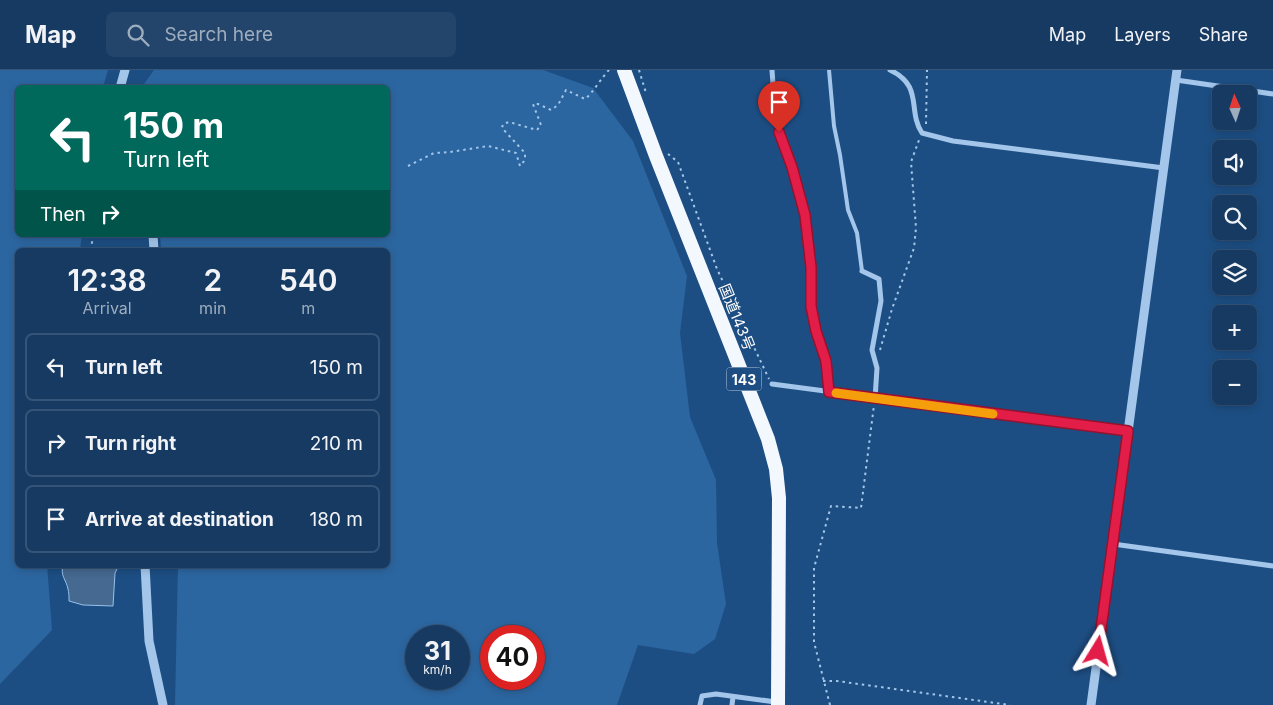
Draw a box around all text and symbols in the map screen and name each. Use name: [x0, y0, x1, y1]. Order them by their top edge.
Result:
search box: [106, 12, 456, 57]
text: Map: [25, 20, 76, 49]
icon: search: [124, 21, 152, 49]
text: Search here: [164, 23, 273, 46]
text: Map: [1049, 24, 1086, 45]
text: Layers: [1114, 24, 1171, 45]
text: Share: [1199, 24, 1248, 45]
pin: [758, 81, 800, 132]
north arrow: [1212, 85, 1258, 130]
map controls: [1212, 85, 1257, 405]
icon: arrive: [765, 88, 793, 116]
text: 150 m: [123, 104, 224, 146]
icon: left: [40, 105, 105, 170]
button: sound: [1212, 140, 1257, 185]
text: Turn left: [123, 146, 209, 172]
button: search: [1212, 195, 1257, 240]
icon: right: [96, 200, 124, 228]
text: Then: [40, 203, 86, 226]
button: layers: [1212, 250, 1257, 295]
text: 12:38: [67, 262, 147, 298]
text: 2: [203, 262, 222, 298]
text: 540: [279, 262, 338, 298]
street label: 国道143号: [715, 281, 759, 353]
text: Arrival: [82, 298, 132, 318]
text: min: [199, 298, 226, 318]
text: m: [301, 298, 315, 318]
button: +: [1212, 305, 1257, 350]
icon: left: [42, 353, 70, 381]
text: Turn left: [85, 356, 163, 379]
text: 150 m: [310, 356, 363, 379]
button: −: [1212, 360, 1257, 405]
road number: 143: [726, 368, 762, 390]
icon: right: [42, 429, 70, 457]
text: Turn right: [85, 432, 176, 455]
text: 210 m: [310, 432, 363, 455]
icon: arrive: [42, 505, 70, 533]
text: Arrive at destination: [85, 508, 274, 531]
text: 180 m: [310, 508, 363, 531]
position arrow: [1071, 624, 1123, 676]
speed limit sign: 40: [480, 625, 545, 690]
text: 31: [424, 636, 451, 666]
text: km/h: [423, 662, 452, 677]

